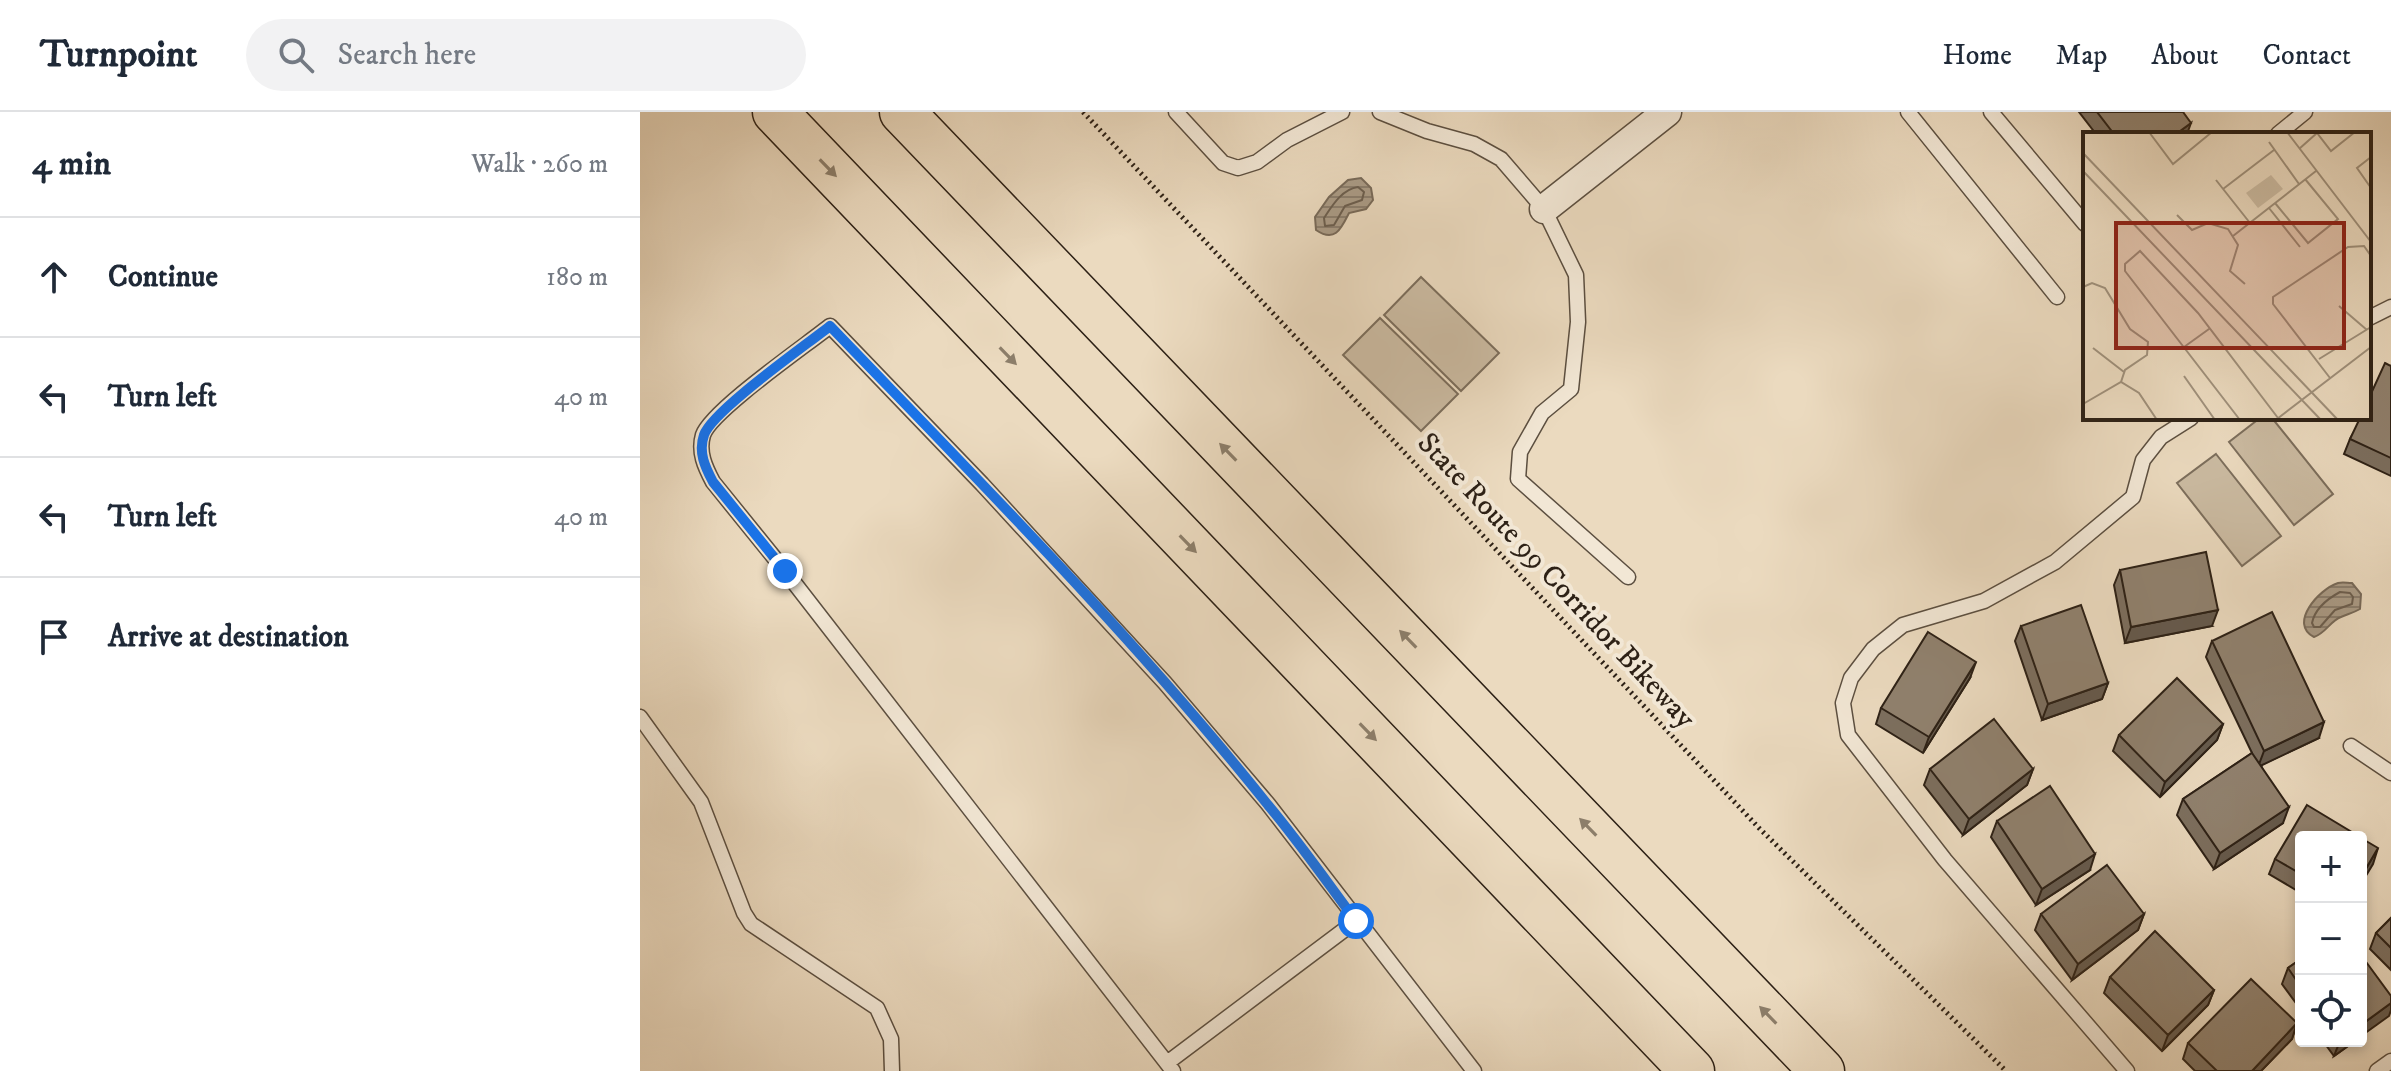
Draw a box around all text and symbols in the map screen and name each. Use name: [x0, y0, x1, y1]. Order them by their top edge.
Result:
search box: [246, 19, 806, 91]
text: Turnpoint: [40, 31, 198, 79]
icon: search: [274, 33, 318, 77]
text: Search here: [338, 37, 476, 74]
text: Home: [1943, 38, 2012, 73]
text: Map: [2056, 38, 2107, 73]
text: About: [2151, 38, 2218, 73]
text: Contact: [2262, 38, 2351, 73]
inset map: [2083, 132, 2371, 420]
text: 4 min: [32, 143, 111, 185]
text: Walk · 260 m: [471, 148, 608, 181]
one-way arrow: [819, 158, 837, 177]
icon: ahead: [32, 255, 76, 299]
text: Continue: [108, 259, 218, 296]
text: 180 m: [546, 261, 608, 294]
one-way arrow: [999, 346, 1017, 365]
icon: left: [32, 375, 76, 419]
text: Turn left: [108, 379, 217, 416]
text: 40 m: [554, 381, 608, 414]
street label: State Route 99 Corridor Bikeway: [1409, 425, 1704, 737]
one-way arrow: [1219, 443, 1237, 462]
icon: left: [32, 495, 76, 539]
text: Turn left: [108, 499, 217, 536]
text: 40 m: [554, 501, 608, 534]
one-way arrow: [1178, 534, 1197, 553]
route end: [767, 553, 803, 589]
icon: arrive: [32, 615, 76, 659]
text: Arrive at destination: [108, 619, 349, 656]
one-way arrow: [1399, 630, 1417, 649]
one-way arrow: [1358, 722, 1376, 741]
one-way arrow: [1579, 818, 1597, 837]
map controls: [2295, 831, 2367, 1047]
button: +: [2295, 831, 2367, 903]
route start: [1338, 903, 1374, 939]
button: −: [2295, 903, 2367, 975]
button: locate: [2295, 975, 2367, 1047]
one-way arrow: [1759, 1006, 1777, 1025]

